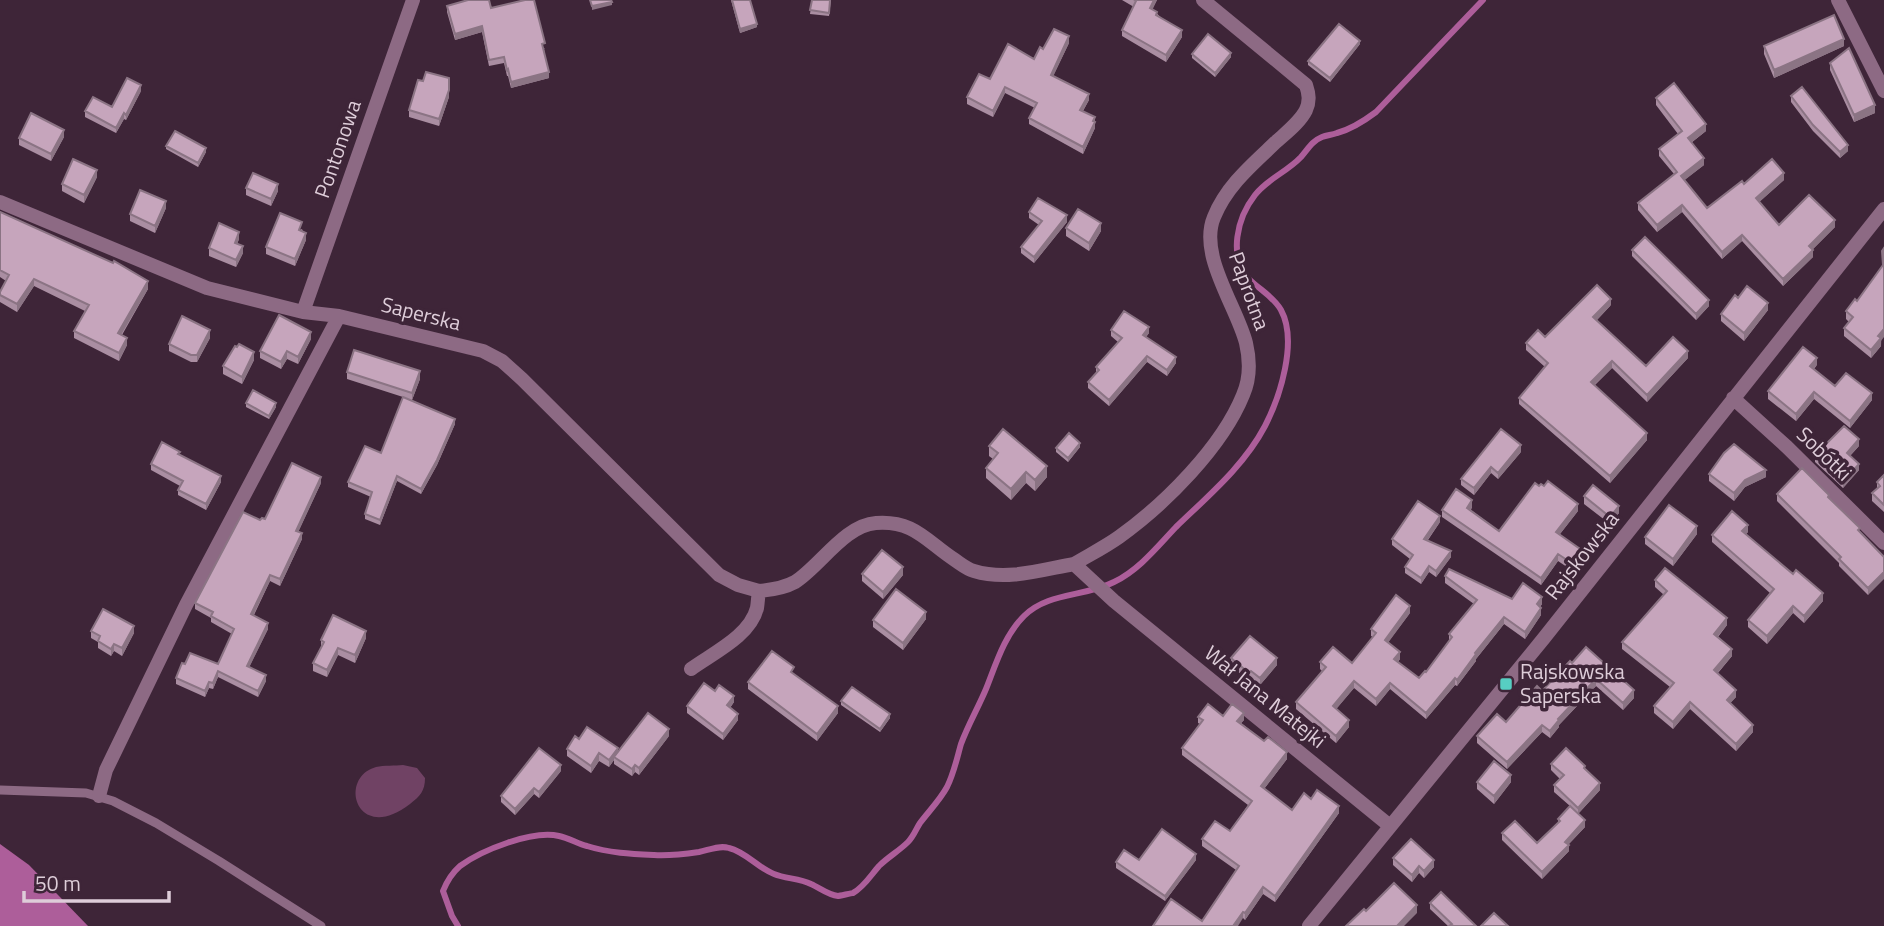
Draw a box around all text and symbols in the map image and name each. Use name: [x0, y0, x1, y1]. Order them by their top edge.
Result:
street label: Pontonowa: [305, 95, 369, 202]
street label: Paprotna: [1221, 247, 1279, 335]
street label: Saperska: [378, 288, 465, 338]
street label: Sobótki: [1790, 419, 1860, 488]
street label: Rajskowska: [1536, 504, 1626, 607]
street label: Wał Jana Matejki: [1198, 637, 1333, 755]
place label: Rajskowska Saperska: [1520, 655, 1625, 711]
marker: Rajskowska Saperska: [1498, 676, 1514, 692]
scale bar: [24, 860, 170, 904]
text: 50 m: [35, 867, 81, 899]

